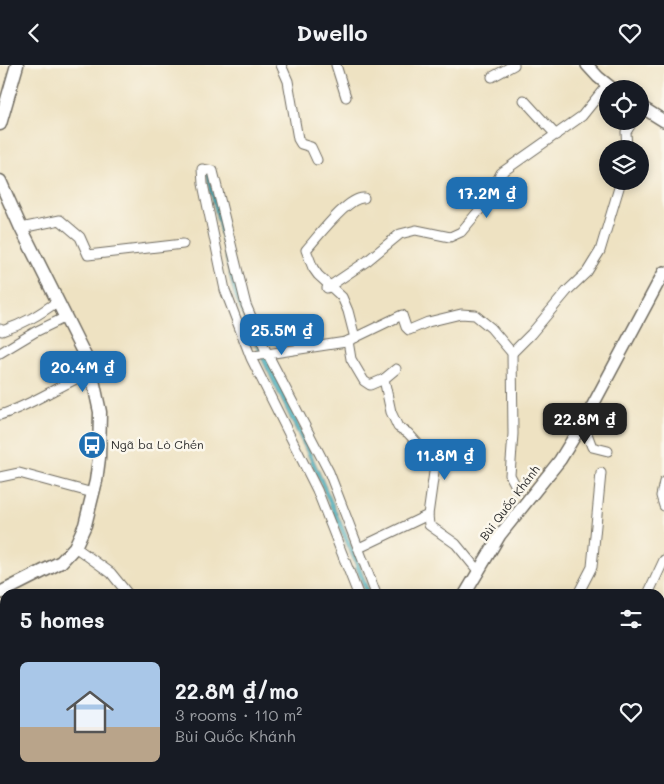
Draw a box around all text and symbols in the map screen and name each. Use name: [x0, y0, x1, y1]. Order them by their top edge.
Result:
text: Dwello: [296, 18, 368, 47]
icon: back: [20, 19, 48, 47]
icon: heart: [616, 19, 644, 47]
map controls: [599, 80, 649, 190]
button: locate: [599, 80, 649, 130]
button: layers: [599, 140, 649, 190]
pin: 17.2M ₫: [441, 177, 533, 219]
text: 17.2M ₫: [457, 182, 517, 203]
pin: 25.5M ₫: [236, 313, 328, 356]
text: 25.5M ₫: [251, 319, 313, 340]
pin: 20.4M ₫: [37, 351, 129, 393]
text: 20.4M ₫: [51, 356, 115, 377]
pin: 22.8M ₫: [539, 403, 631, 445]
text: 22.8M ₫: [554, 408, 616, 429]
bus stop icon: Ngã ba Lò Chén: [77, 430, 107, 460]
place label: Ngã ba Lò Chén: [111, 436, 204, 452]
pin: 11.8M ₫: [399, 439, 491, 481]
text: 11.8M ₫: [416, 444, 474, 465]
street label: Bùi Quốc Khánh: [476, 461, 543, 543]
icon: filters: [617, 605, 645, 633]
text: 5 homes: [20, 606, 105, 633]
text: 22.8M ₫/mo: [175, 677, 298, 704]
icon: home: [60, 682, 120, 742]
icon: heart: [617, 698, 645, 726]
text: 3 rooms · 110 m²: [175, 704, 302, 725]
text: Bùi Quốc Khánh: [175, 725, 296, 746]

